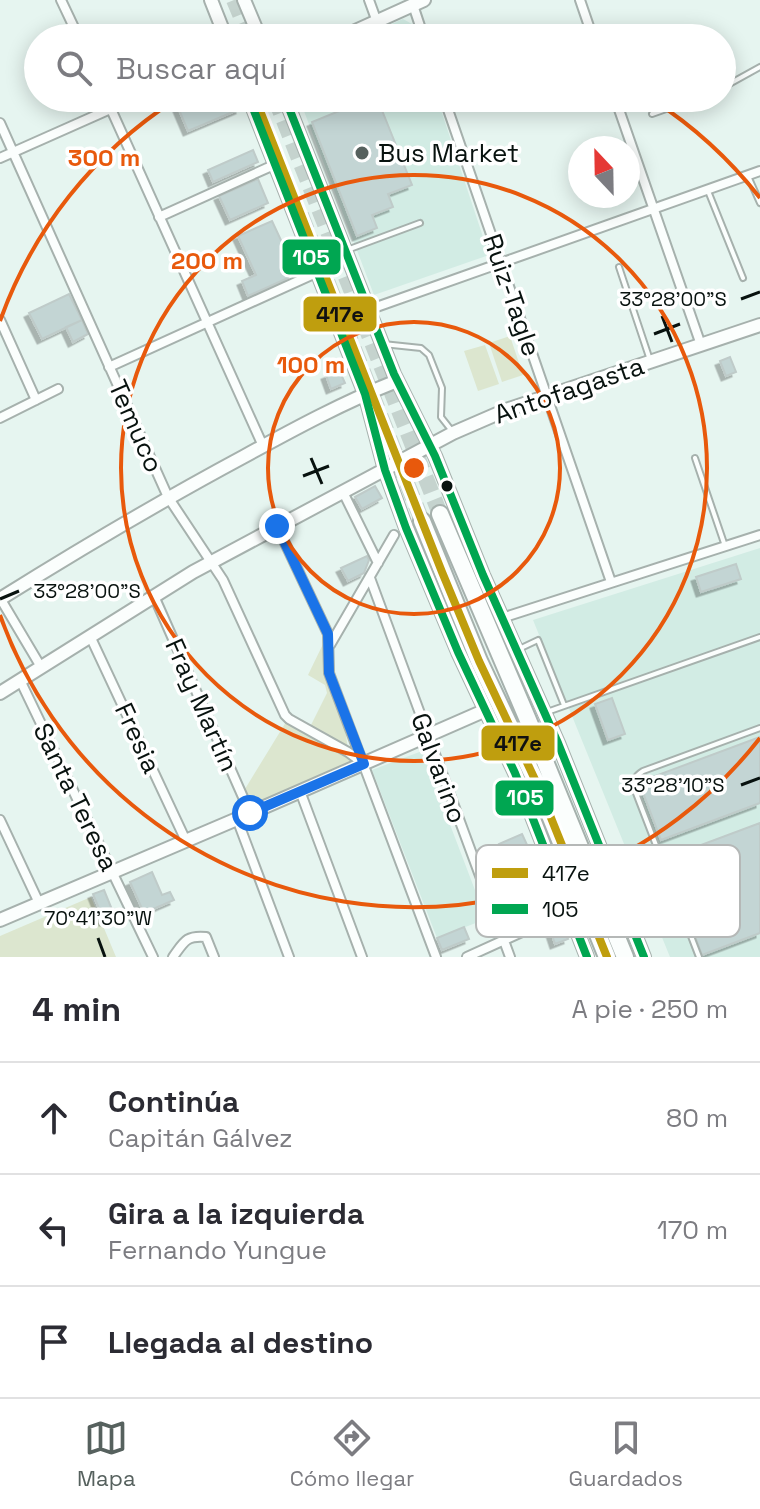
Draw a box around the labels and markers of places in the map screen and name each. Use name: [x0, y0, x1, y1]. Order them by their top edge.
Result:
place label: Bus Market: [378, 136, 519, 170]
marker: Bus Market: [353, 144, 371, 162]
centre of rings: [400, 454, 428, 482]
unlabelled marker: [439, 478, 455, 494]

